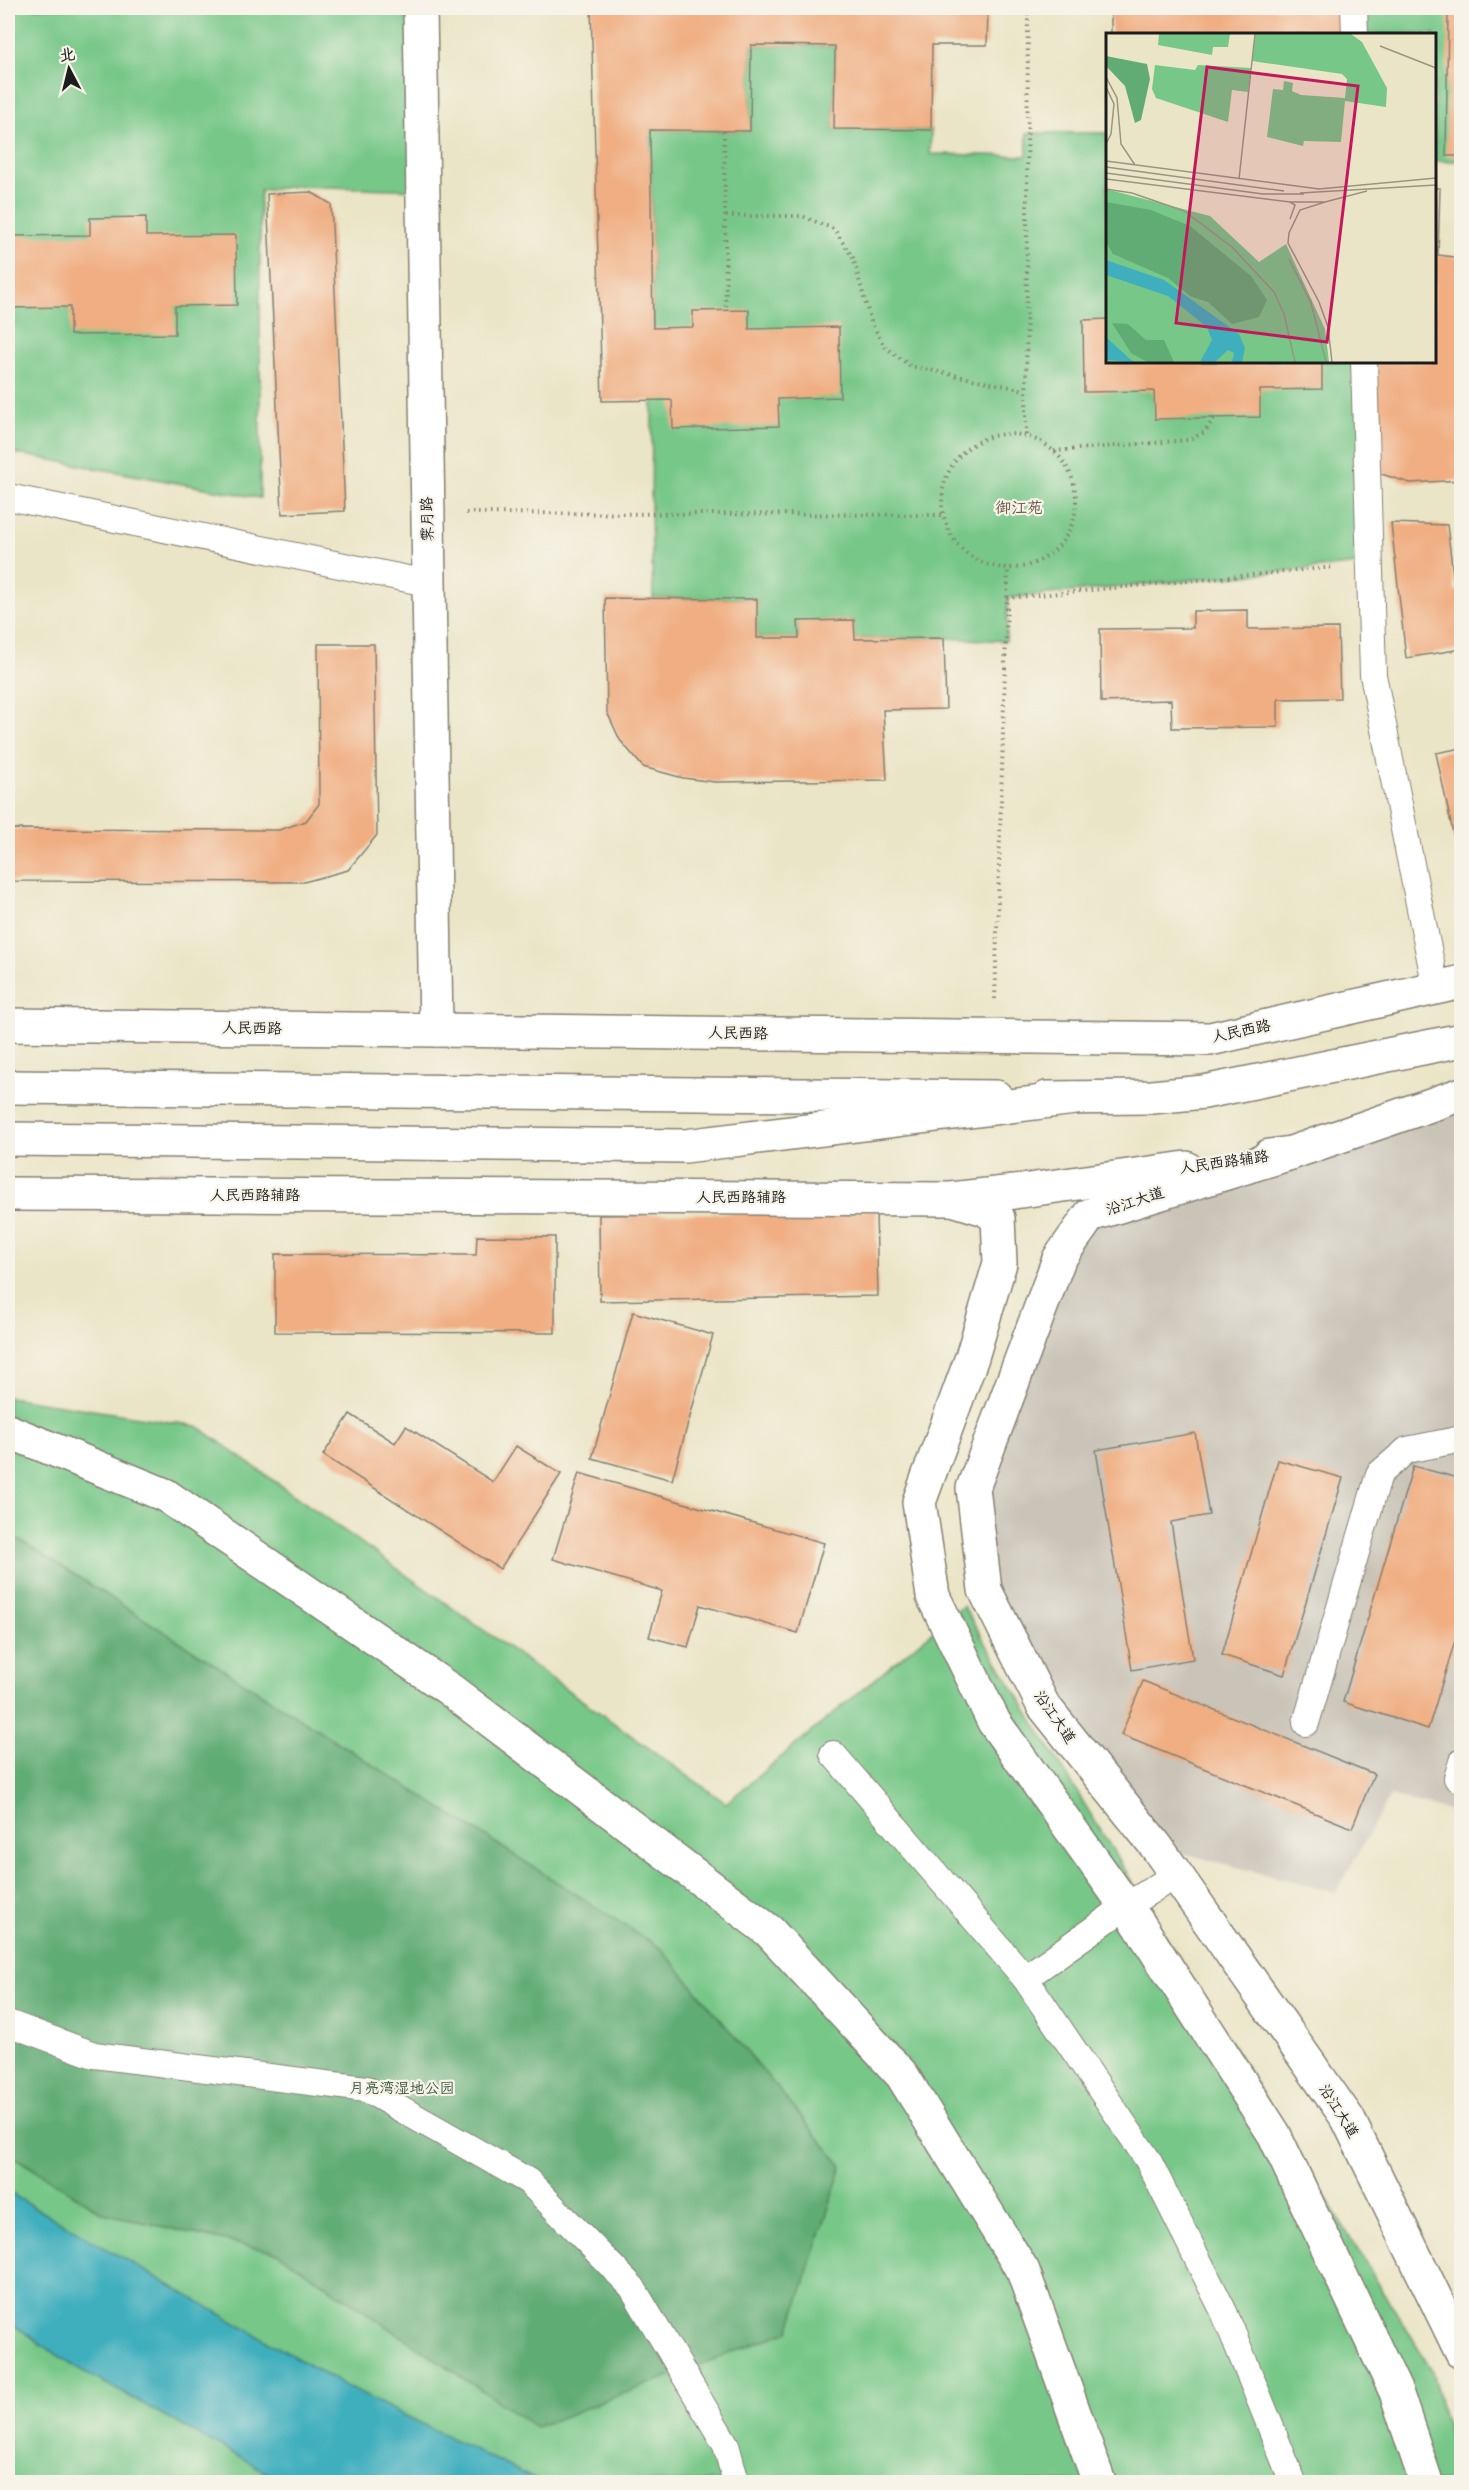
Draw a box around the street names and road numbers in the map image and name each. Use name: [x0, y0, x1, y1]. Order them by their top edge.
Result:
street label: 霁月路: [417, 496, 436, 542]
street label: 人民西路: [1210, 1015, 1272, 1046]
street label: 人民西路: [222, 1017, 282, 1038]
street label: 人民西路: [708, 1022, 768, 1043]
street label: 人民西路辅路: [1178, 1146, 1270, 1177]
street label: 沿江大道: [1103, 1182, 1166, 1219]
street label: 人民西路辅路: [210, 1185, 300, 1204]
street label: 人民西路辅路: [696, 1187, 786, 1206]
street label: 沿江大道: [1030, 1687, 1080, 1747]
street label: 沿江大道: [1315, 2080, 1363, 2141]

